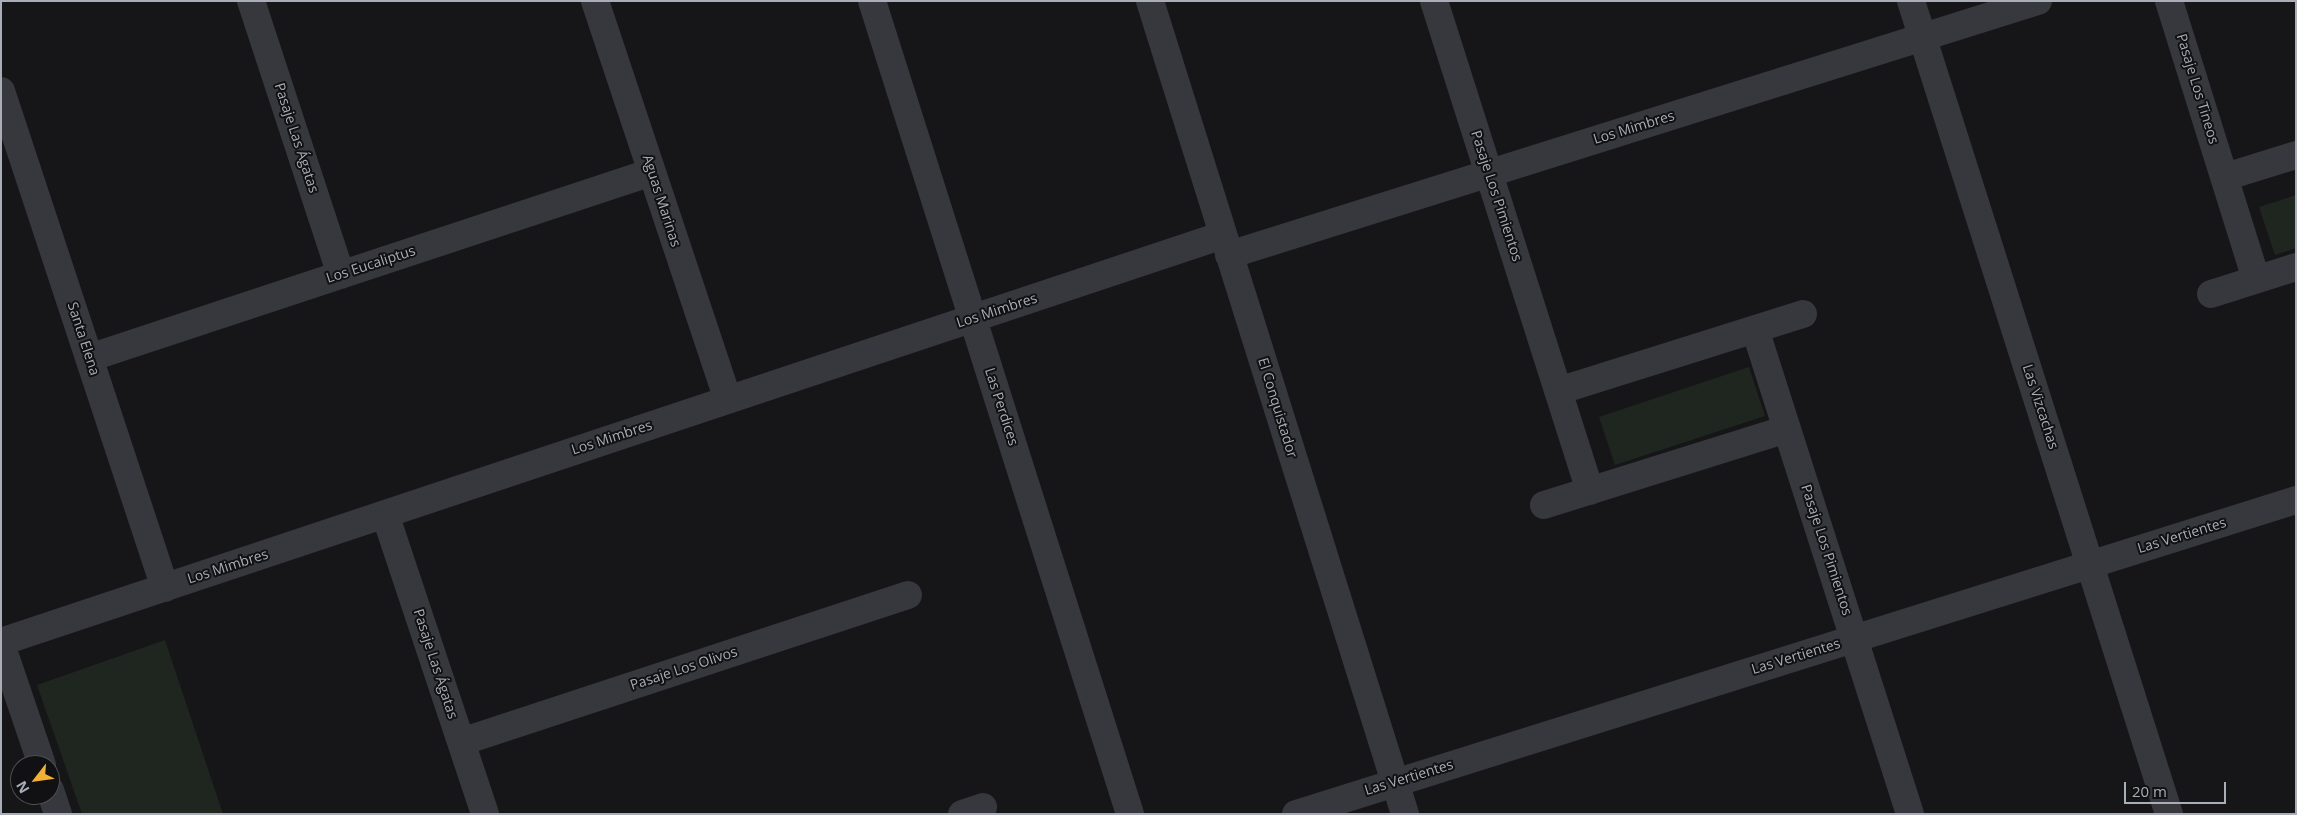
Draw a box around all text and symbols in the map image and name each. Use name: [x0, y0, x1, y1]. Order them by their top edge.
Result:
street label: Pasaje Los Tineos: [2172, 32, 2222, 146]
street label: Pasaje Las Ágatas: [270, 81, 322, 195]
street label: Los Mimbres: [1591, 108, 1677, 148]
street label: Pasaje Los Pimientos: [1467, 128, 1525, 264]
street label: Aguas Marinas: [638, 153, 684, 249]
street label: Los Eucaliptus: [324, 243, 418, 287]
street label: Los Mimbres: [954, 290, 1040, 332]
street label: Santa Elena: [63, 300, 103, 378]
street label: El Conquistador: [1254, 356, 1300, 460]
street label: Las Vizcachas: [2018, 363, 2062, 451]
street label: Las Perdices: [981, 366, 1021, 448]
street label: Los Mimbres: [569, 417, 655, 459]
street label: Pasaje Los Pimientos: [1797, 482, 1855, 618]
street label: Las Vertientes: [2136, 515, 2228, 557]
street label: Los Mimbres: [185, 546, 271, 588]
street label: Pasaje Las Ágatas: [409, 607, 461, 721]
street label: Las Vertientes: [1750, 636, 1842, 678]
street label: Pasaje Los Olivos: [628, 644, 740, 694]
north arrow: [10, 755, 60, 805]
street label: Las Vertientes: [1363, 757, 1455, 799]
scale bar: [2127, 772, 2230, 804]
text: N: [11, 778, 34, 797]
text: 20 m: [2132, 781, 2167, 801]

